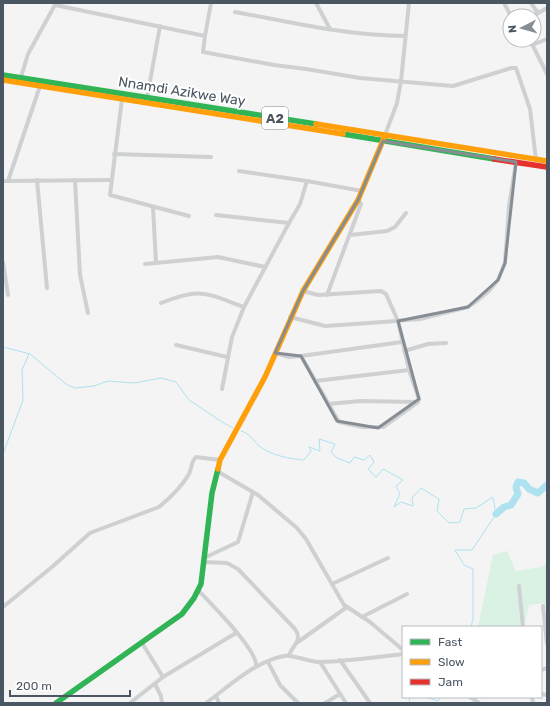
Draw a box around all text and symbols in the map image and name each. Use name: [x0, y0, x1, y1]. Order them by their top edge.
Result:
north arrow: [502, 8, 542, 48]
text: N: [506, 24, 519, 34]
street label: Nnamdi Azikwe Way: [117, 73, 247, 110]
road number: A2: [262, 107, 288, 129]
legend: [402, 626, 542, 698]
text: Fast: [438, 635, 462, 649]
text: Slow: [438, 655, 465, 669]
scale bar: [10, 672, 130, 698]
text: Jam: [438, 675, 463, 689]
text: 200 m: [16, 679, 52, 693]

